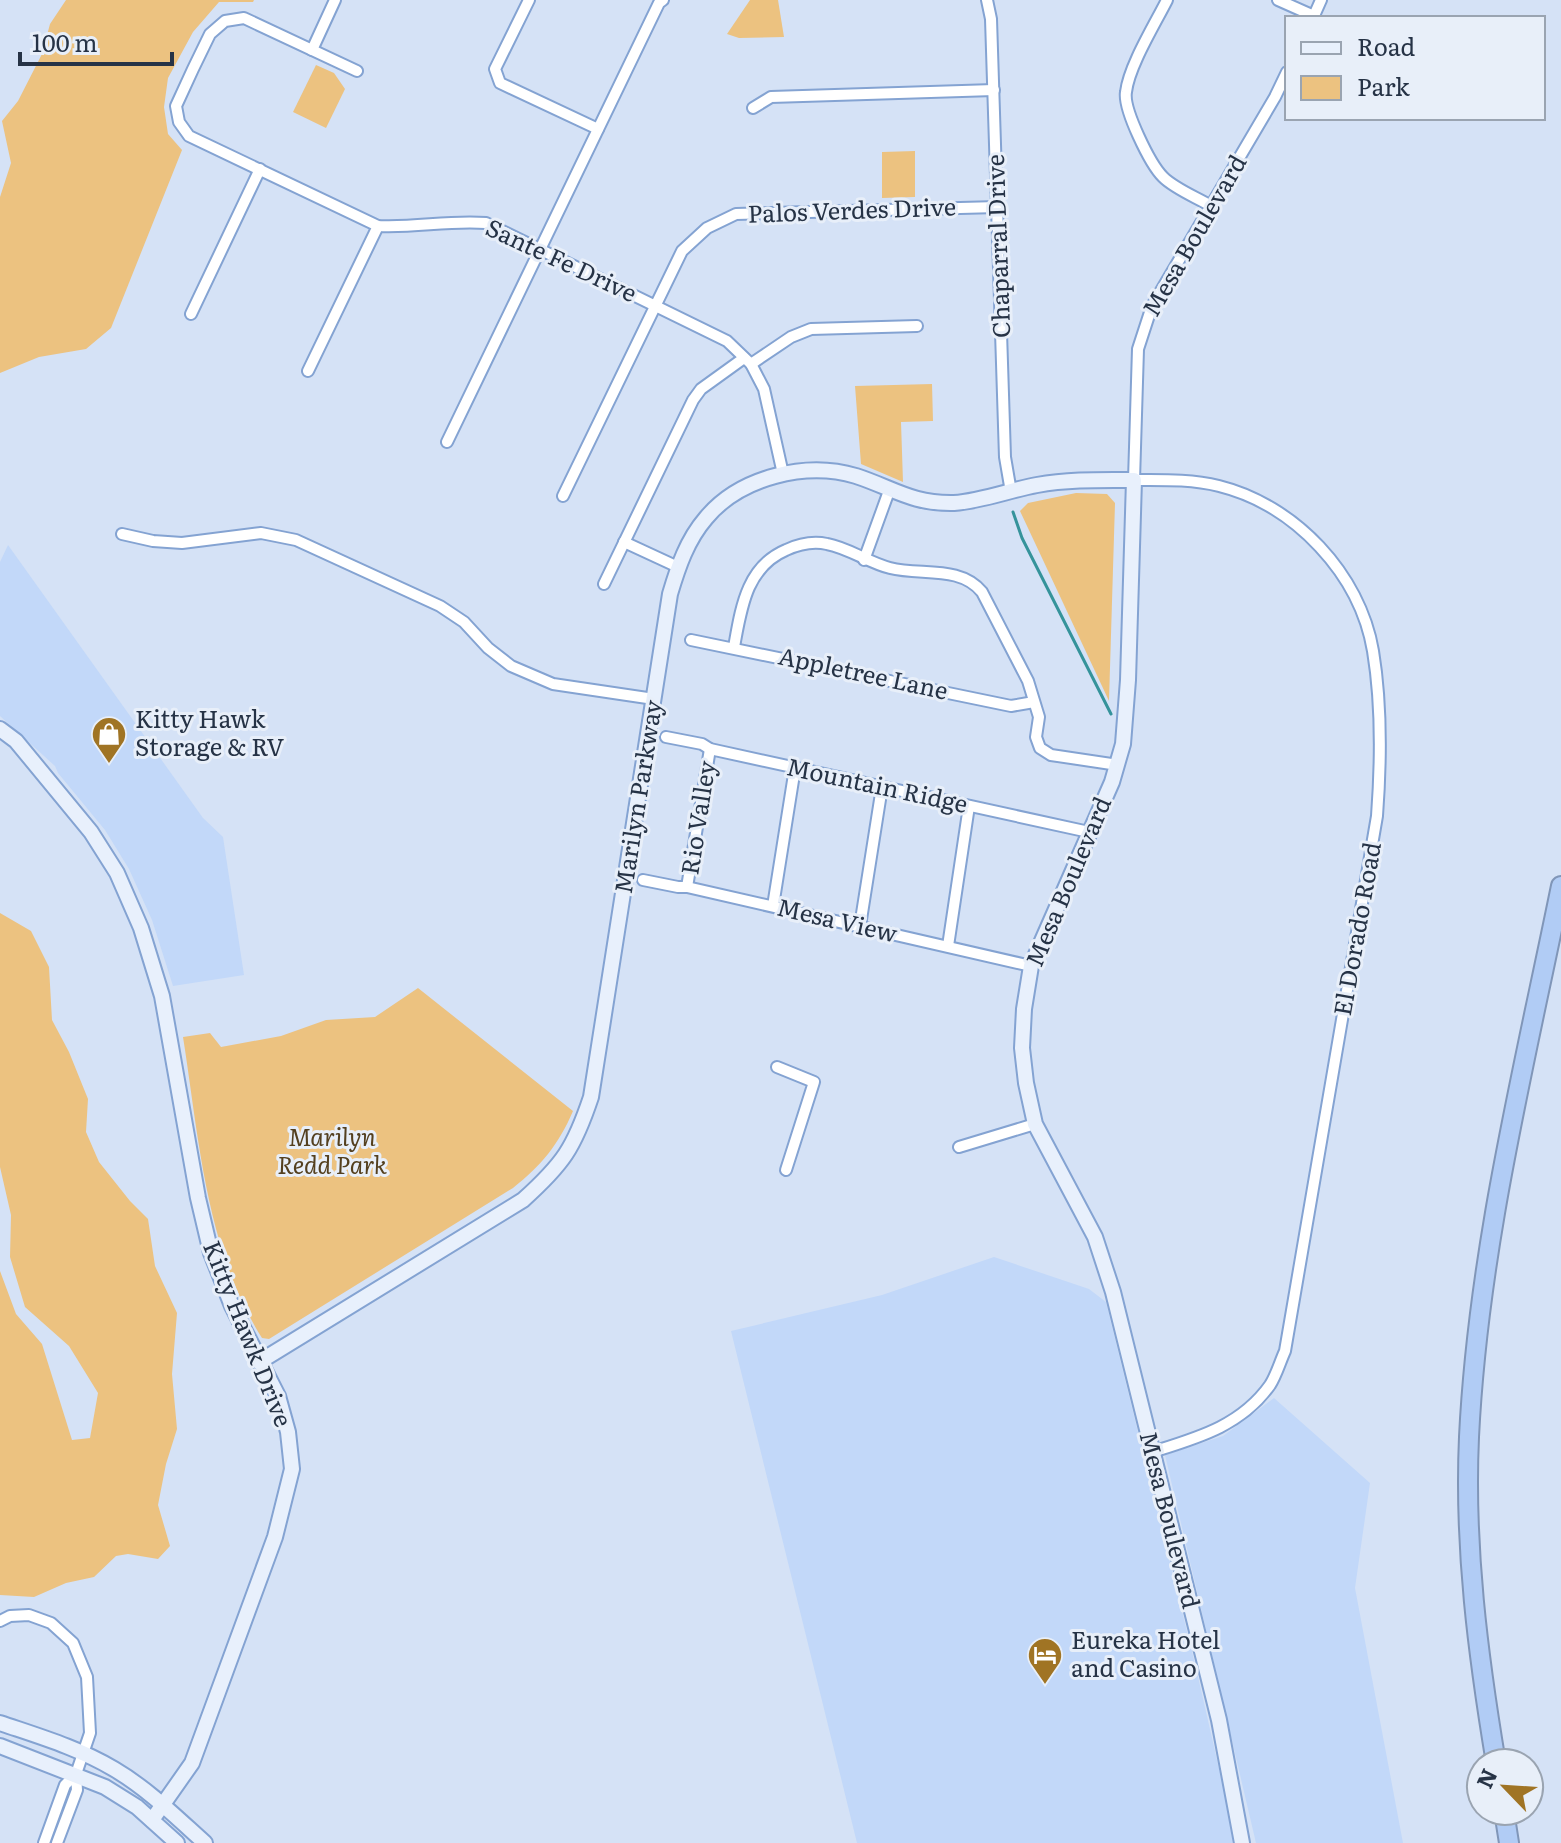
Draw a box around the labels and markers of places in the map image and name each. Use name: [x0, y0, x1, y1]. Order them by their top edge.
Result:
place label: Kitty Hawk Storage & RV: [135, 700, 284, 763]
shop icon: Kitty Hawk Storage & RV: [90, 715, 128, 765]
place label: Eureka Hotel and Casino: [1071, 1621, 1220, 1684]
hotel icon: Eureka Hotel and Casino: [1026, 1636, 1064, 1686]

